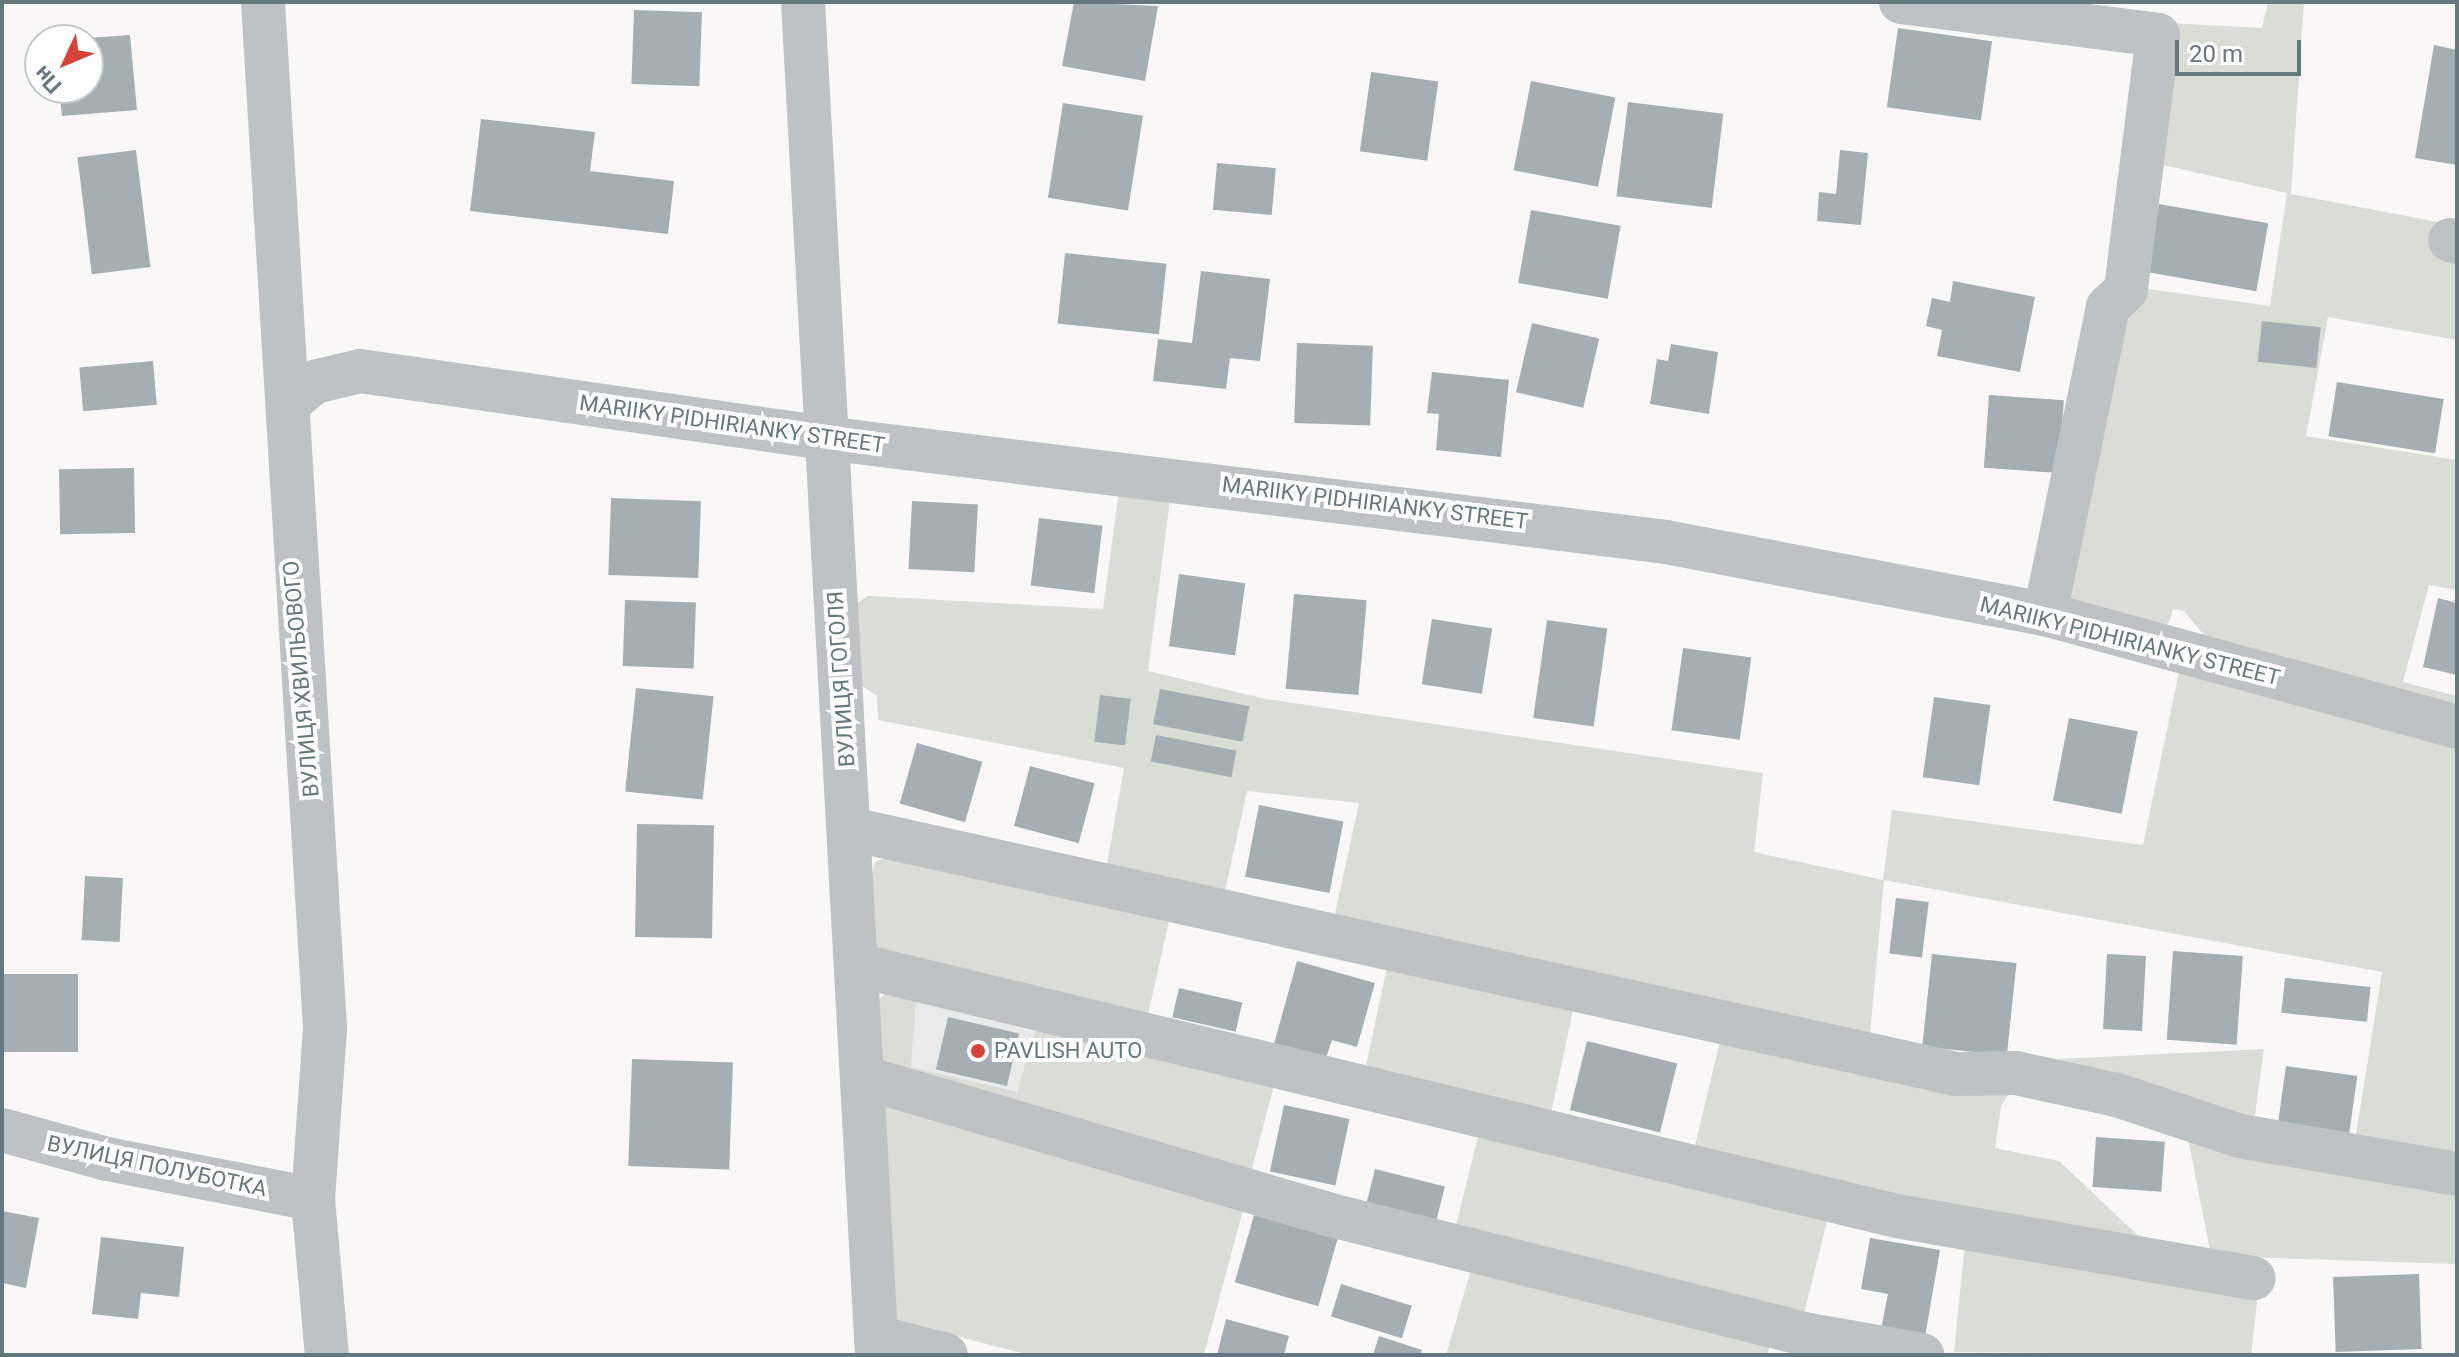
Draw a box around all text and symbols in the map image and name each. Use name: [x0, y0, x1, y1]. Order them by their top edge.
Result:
north arrow: [24, 24, 104, 104]
scale bar: [2179, 24, 2305, 74]
text: 20 m: [2189, 40, 2243, 68]
text: Пн: [29, 61, 67, 98]
street label: MARIIKY PIDHIRIANKY STREET: [578, 389, 886, 459]
street label: MARIIKY PIDHIRIANKY STREET: [1221, 471, 1529, 535]
street label: ВУЛИЦЯ ХВИЛЬОВОГО: [278, 560, 324, 798]
street label: ВУЛИЦЯ ГОГОЛЯ: [822, 590, 860, 768]
street label: MARIIKY PIDHIRIANKY STREET: [1977, 591, 2283, 691]
place label: PAVLISH AUTO: [994, 1038, 1142, 1064]
marker: PAVLISH AUTO: [969, 1042, 987, 1060]
street label: ВУЛИЦЯ ПОЛУБОТКА: [45, 1130, 269, 1202]

